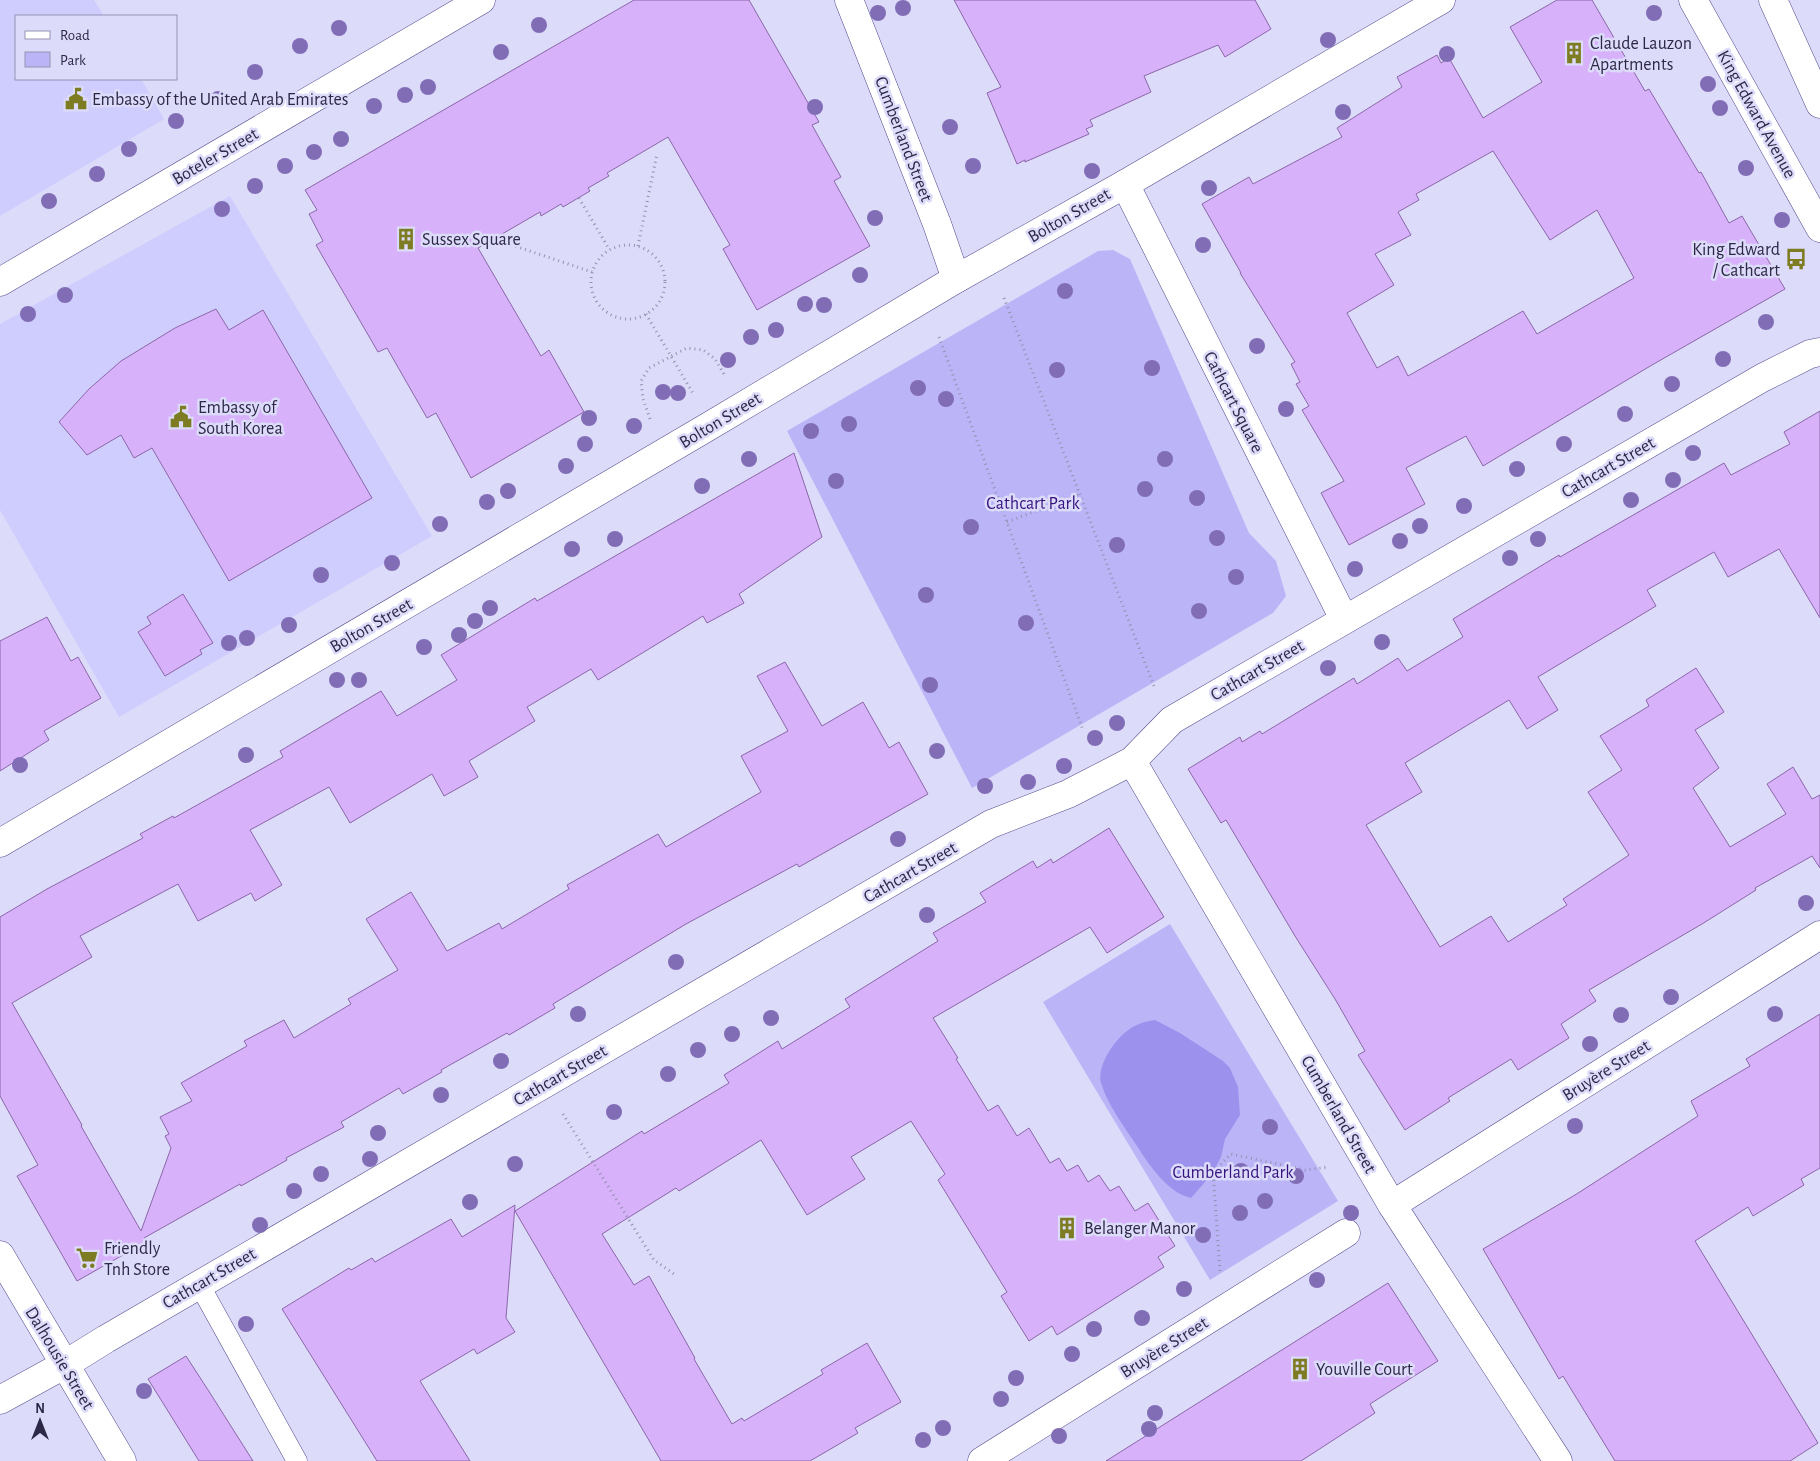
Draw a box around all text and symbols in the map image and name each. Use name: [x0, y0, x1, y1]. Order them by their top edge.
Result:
legend: [15, 15, 178, 80]
text: Road: [60, 28, 90, 43]
place label: Claude Lauzon Apartments: [1590, 35, 1692, 74]
building icon: Claude Lauzon Apartments: [1561, 40, 1587, 66]
street label: King Edward Avenue: [1714, 47, 1799, 182]
text: Park: [60, 53, 86, 68]
street label: Cumberland Street: [871, 74, 935, 205]
public building icon: Embassy of the United Arab Emirates: [63, 86, 89, 112]
place label: Embassy of the United Arab Emirates: [92, 91, 348, 109]
street label: Boteler Street: [169, 125, 262, 189]
street label: Bolton Street: [1025, 185, 1114, 247]
building icon: Sussex Square: [393, 226, 419, 252]
place label: Sussex Square: [422, 231, 521, 249]
place label: King Edward / Cathcart: [1692, 241, 1780, 280]
bus stop icon: King Edward / Cathcart: [1783, 246, 1809, 272]
street label: Cathcart Square: [1200, 349, 1266, 456]
street label: Bolton Street: [677, 389, 765, 452]
place label: Embassy of South Korea: [198, 399, 283, 438]
public building icon: Embassy of South Korea: [168, 404, 194, 430]
street label: Cathcart Street: [1559, 434, 1658, 502]
park label: Cathcart Park: [986, 495, 1080, 513]
street label: Bolton Street: [327, 595, 416, 657]
street label: Cathcart Street: [1208, 637, 1307, 705]
street label: Cathcart Street: [861, 839, 960, 907]
street label: Bruyère Street: [1560, 1037, 1654, 1105]
street label: Cathcart Street: [511, 1042, 610, 1110]
street label: Cumberland Street: [1297, 1053, 1379, 1177]
park label: Cumberland Park: [1172, 1164, 1294, 1182]
building icon: Belanger Manor: [1054, 1215, 1080, 1241]
place label: Belanger Manor: [1084, 1220, 1196, 1238]
place label: Friendly Tnh Store: [104, 1240, 170, 1279]
supermarket icon: Friendly Tnh Store: [74, 1245, 100, 1271]
street label: Cathcart Street: [160, 1245, 259, 1313]
street label: Dalhousie Street: [21, 1304, 97, 1413]
street label: Bruyère Street: [1118, 1314, 1212, 1382]
building icon: Youville Court: [1287, 1356, 1313, 1382]
place label: Youville Court: [1316, 1361, 1413, 1379]
north arrow: [15, 1396, 65, 1446]
text: N: [35, 1402, 45, 1416]

